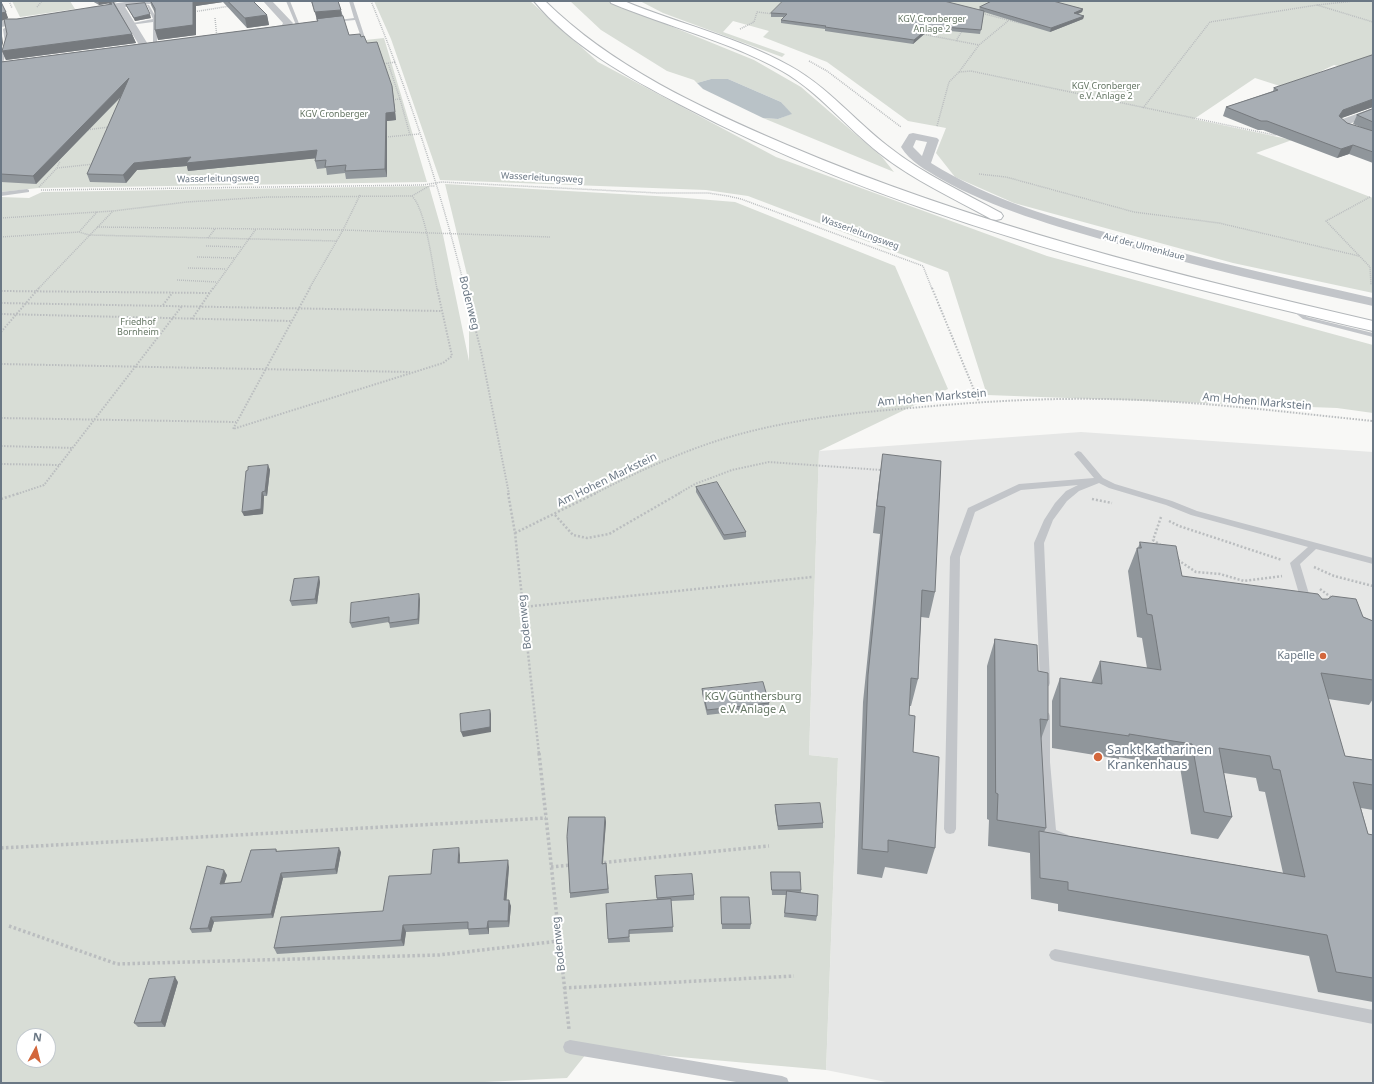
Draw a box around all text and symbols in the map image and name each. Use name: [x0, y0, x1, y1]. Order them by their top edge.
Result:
park label: KGV Cronberger Anlage 2: [898, 14, 966, 35]
park label: KGV Cronberger e.V. Anlage 2: [1072, 81, 1140, 102]
park label: KGV Cronberger: [300, 109, 368, 119]
street label: Wasserleitungsweg: [501, 170, 583, 186]
street label: Wasserleitungsweg: [177, 173, 259, 185]
street label: Wasserleitungsweg: [819, 214, 901, 252]
street label: Auf der Ulmenklaue: [1102, 231, 1186, 263]
street label: Bodenweg: [456, 275, 482, 331]
park label: Friedhof Bornheim: [117, 317, 159, 338]
street label: Am Hohen Markstein: [877, 387, 987, 409]
street label: Am Hohen Markstein: [1202, 391, 1312, 413]
street label: Am Hohen Markstein: [555, 450, 659, 510]
street label: Bodenweg: [516, 594, 534, 650]
place label: Kapelle: [1277, 649, 1315, 663]
marker: Kapelle: [1318, 651, 1328, 661]
park label: KGV Günthersburg e.V. Anlage A: [704, 690, 802, 716]
place label: Sankt Katharinen Krankenhaus: [1107, 742, 1212, 773]
marker: Sankt Katharinen Krankenhaus: [1092, 751, 1104, 763]
street label: Bodenweg: [550, 916, 568, 972]
north arrow: [16, 1028, 56, 1068]
text: N: [32, 1029, 43, 1045]

